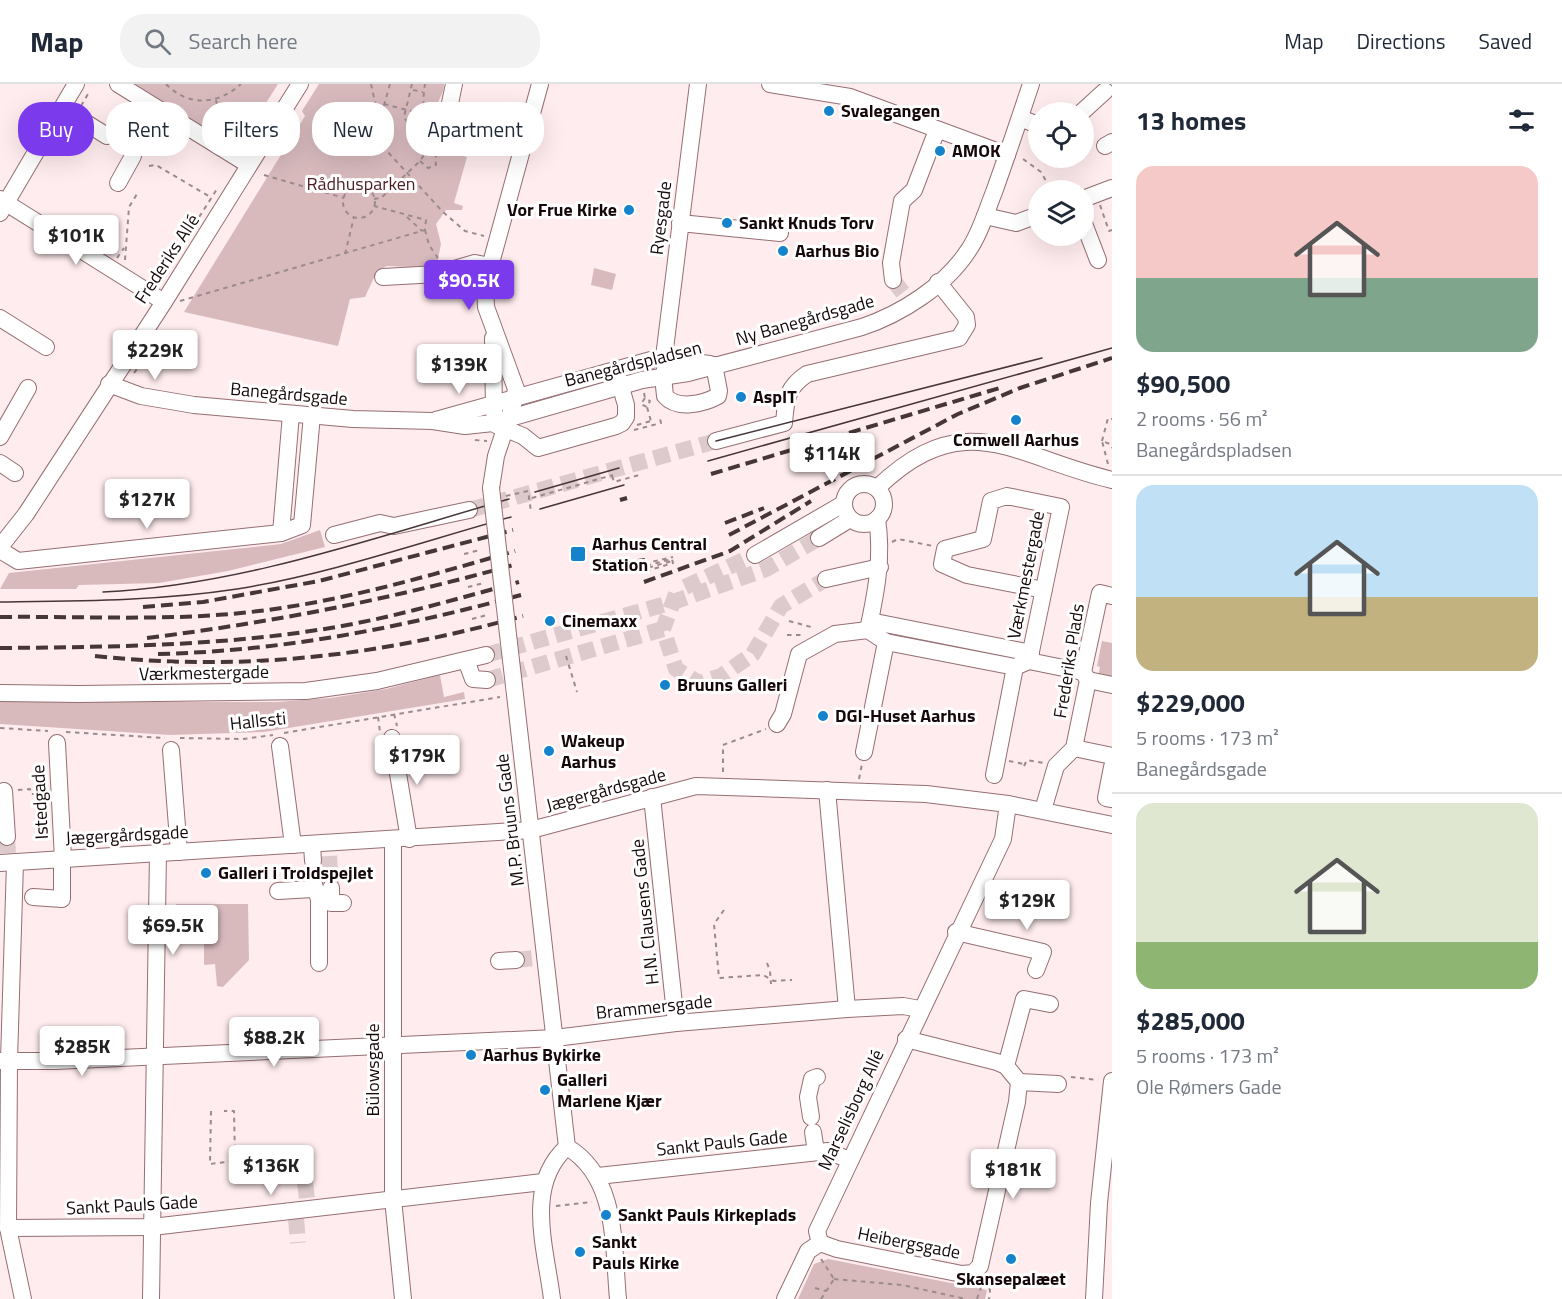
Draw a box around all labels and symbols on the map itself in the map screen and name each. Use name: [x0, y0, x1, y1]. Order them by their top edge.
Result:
place label: Svalegangen: [841, 97, 940, 124]
marker: Svalegangen: [822, 104, 836, 118]
place label: AMOK: [952, 137, 1001, 164]
marker: AMOK: [933, 144, 947, 158]
park label: Rådhusparken: [306, 170, 416, 197]
street label: Ryesgade: [643, 180, 678, 256]
place label: Vor Frue Kirke: [507, 196, 617, 223]
marker: Vor Frue Kirke: [622, 203, 636, 217]
street label: Frederiks Allé: [127, 209, 206, 309]
place label: Sankt Knuds Torv: [739, 209, 874, 236]
pin: $101K: [34, 215, 118, 266]
marker: Sankt Knuds Torv: [720, 216, 734, 230]
place label: Aarhus Bio: [795, 237, 879, 264]
marker: Aarhus Bio: [776, 244, 790, 258]
pin: $90.5K: [420, 260, 518, 311]
street label: Ny Banegårdsgade: [733, 287, 877, 352]
pin: $229K: [113, 330, 197, 381]
street label: Banegårdspladsen: [562, 333, 704, 394]
pin: $139K: [417, 344, 501, 395]
street label: Banegårdsgade: [229, 375, 349, 412]
place label: AspIT: [753, 383, 797, 410]
marker: AspIT: [734, 390, 748, 404]
marker: Comwell Aarhus: [1009, 413, 1023, 427]
place label: Comwell Aarhus: [953, 426, 1079, 453]
pin: $114K: [790, 433, 874, 484]
pin: $127K: [105, 479, 189, 530]
street label: Værkmestergade: [1000, 508, 1051, 641]
place label: Aarhus Central Station: [592, 530, 707, 578]
marker: Aarhus Central Station: [569, 545, 587, 563]
street label: Frederiks Plads: [1046, 602, 1091, 720]
place label: Cinemaxx: [562, 607, 637, 634]
marker: Cinemaxx: [543, 614, 557, 628]
street label: Værkmestergade: [139, 658, 269, 687]
place label: Bruuns Galleri: [677, 671, 787, 698]
marker: Bruuns Galleri: [658, 678, 672, 692]
place label: DGI-Huset Aarhus: [835, 702, 975, 729]
street label: Hallssti: [228, 704, 287, 737]
marker: DGI-Huset Aarhus: [816, 709, 830, 723]
place label: Wakeup Aarhus: [561, 727, 625, 775]
pin: $179K: [375, 735, 459, 786]
marker: Wakeup Aarhus: [542, 744, 556, 758]
street label: M.P. Bruuns Gade: [488, 752, 531, 888]
street label: Jægergårdsgade: [543, 761, 669, 818]
street label: Istedgade: [24, 764, 55, 840]
street label: Jægergårdsgade: [65, 818, 189, 851]
street label: H.N. Clausens Gade: [623, 838, 666, 986]
place label: Galleri i Troldspejlet: [218, 859, 374, 886]
marker: Galleri i Troldspejlet: [199, 866, 213, 880]
pin: $129K: [985, 880, 1069, 931]
pin: $69.5K: [124, 905, 222, 956]
street label: Brammersgade: [594, 987, 713, 1026]
pin: $88.2K: [225, 1017, 323, 1068]
street label: Bülowsgade: [359, 1023, 386, 1117]
pin: $285K: [40, 1026, 124, 1077]
place label: Aarhus Bykirke: [483, 1041, 601, 1068]
street label: Marselisborg Allé: [811, 1045, 890, 1175]
marker: Aarhus Bykirke: [464, 1048, 478, 1062]
place label: Galleri Marlene Kjær: [557, 1066, 662, 1114]
marker: Galleri Marlene Kjær: [538, 1083, 552, 1097]
street label: Sankt Pauls Gade: [655, 1122, 789, 1163]
pin: $136K: [229, 1145, 313, 1196]
pin: $181K: [971, 1149, 1055, 1200]
street label: Sankt Pauls Gade: [65, 1188, 198, 1221]
place label: Sankt Pauls Kirkeplads: [618, 1201, 796, 1228]
marker: Sankt Pauls Kirkeplads: [599, 1208, 613, 1222]
street label: Heibergsgade: [855, 1219, 963, 1266]
place label: Sankt Pauls Kirke: [592, 1228, 679, 1276]
marker: Sankt Pauls Kirke: [573, 1245, 587, 1259]
marker: Skansepalæet: [1004, 1252, 1018, 1266]
place label: Skansepalæet: [956, 1265, 1066, 1292]

